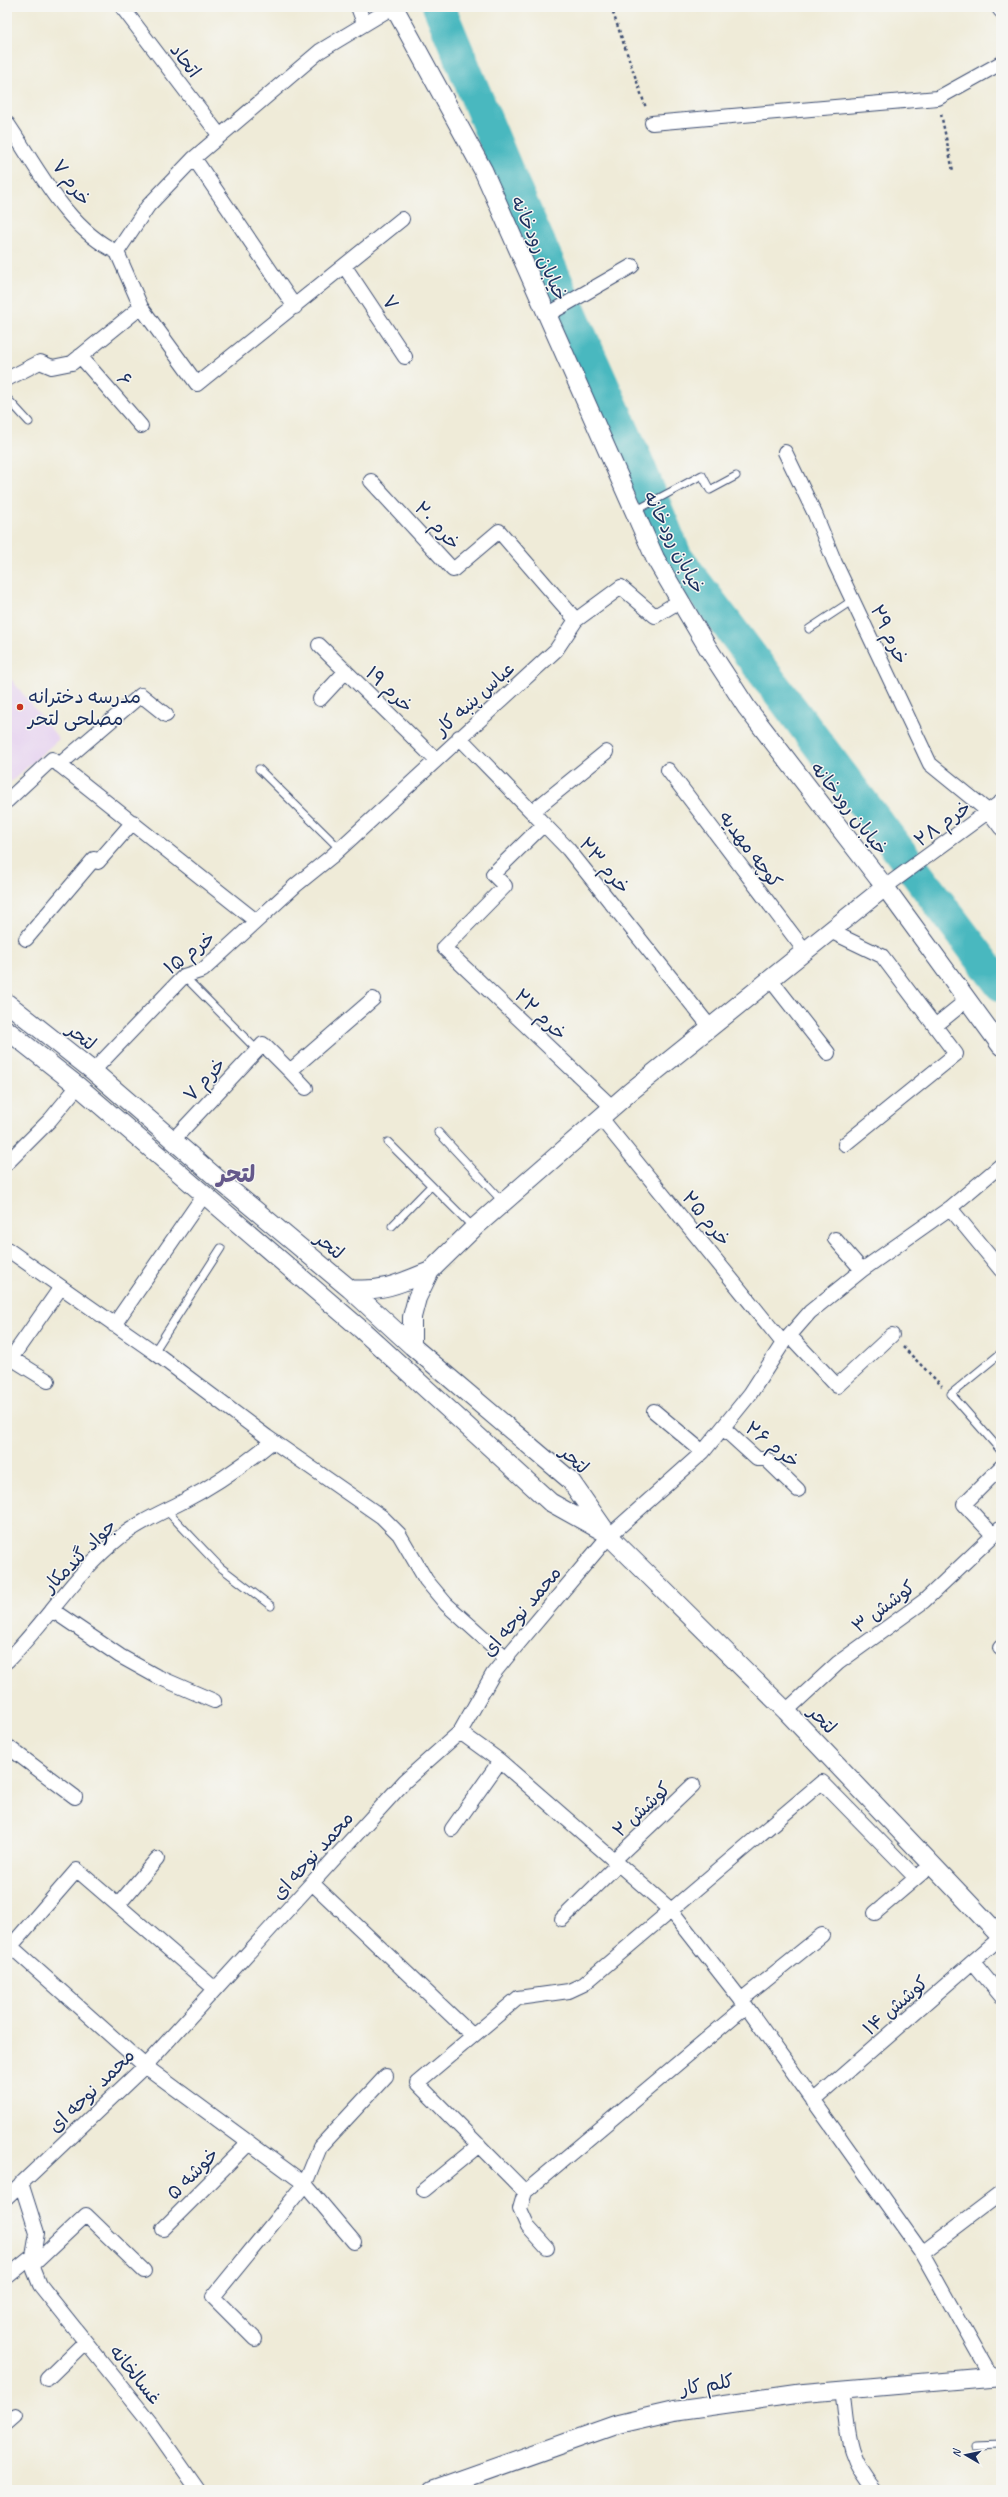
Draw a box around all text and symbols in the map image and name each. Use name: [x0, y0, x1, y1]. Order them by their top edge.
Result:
street label: اتحاد: [165, 39, 206, 83]
street label: خرم ۷: [45, 155, 96, 212]
street label: خیابان رودخانه: [505, 192, 573, 304]
street label: ۷: [376, 290, 404, 315]
street label: ۶: [111, 367, 137, 392]
street label: خیابان رودخانه: [638, 487, 710, 598]
street label: خرم ۲۰: [408, 496, 465, 556]
street label: خرم ۲۹: [863, 601, 913, 669]
street label: عباس پنبه کار: [428, 657, 520, 742]
street label: خرم ۱۹: [359, 661, 418, 720]
place label: مدرسه دخترانه مصلحی لتحر: [26, 685, 141, 731]
marker: مدرسه دخترانه مصلحی لتحر: [15, 702, 25, 712]
street label: خیابان رودخانه: [805, 757, 893, 860]
street label: خرم ۲۸: [909, 795, 977, 854]
street label: کوچه مهدیه: [713, 806, 787, 893]
street label: خرم ۲۳: [572, 832, 635, 900]
street label: خرم ۱۵: [159, 926, 221, 982]
street label: خرم ۲۲: [508, 984, 572, 1047]
street label: لتحر: [60, 1016, 101, 1056]
street label: خرم ۷: [178, 1053, 233, 1108]
district label: لتحر: [215, 1160, 255, 1189]
street label: خرم ۲۵: [675, 1186, 736, 1252]
street label: لتحر: [308, 1225, 349, 1265]
street label: خرم ۲۶: [739, 1416, 804, 1475]
street label: لتحر: [553, 1439, 594, 1479]
street label: جواد گندمکار: [36, 1514, 122, 1599]
street label: محمد نوحه ای: [477, 1561, 567, 1662]
street label: کوشش ۳: [847, 1575, 920, 1638]
street label: لتحر: [801, 1699, 842, 1739]
street label: کوشش ۲: [608, 1777, 676, 1843]
street label: محمد نوحه ای: [267, 1806, 359, 1905]
street label: کوشش ۱۴: [858, 1971, 933, 2041]
street label: محمد نوحه ای: [43, 2043, 140, 2138]
street label: خوشه ۵: [162, 2143, 224, 2205]
street label: غسالخانه: [104, 2340, 167, 2410]
street label: کلم کار: [677, 2369, 736, 2403]
north arrow: [946, 2435, 986, 2475]
text: N: [949, 2447, 964, 2458]

